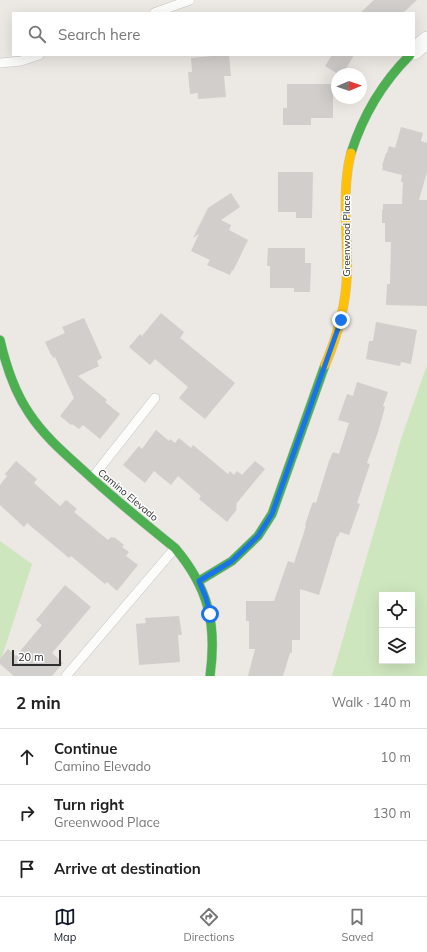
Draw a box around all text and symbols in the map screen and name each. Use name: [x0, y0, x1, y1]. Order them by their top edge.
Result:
search box: [12, 12, 415, 56]
icon: search: [26, 23, 48, 45]
text: Search here: [58, 25, 140, 44]
north arrow: [331, 68, 367, 104]
street label: Greenwood Place: [340, 195, 353, 277]
route end: [332, 311, 350, 329]
street label: Camino Elevado: [95, 466, 161, 524]
map controls: [379, 592, 415, 664]
button: locate: [379, 592, 415, 628]
route start: [201, 605, 219, 623]
button: layers: [379, 628, 415, 664]
scale bar: [12, 648, 61, 667]
text: 20 m: [18, 650, 44, 664]
text: 2 min: [16, 692, 61, 713]
text: Walk · 140 m: [332, 694, 411, 710]
text: Continue: [54, 739, 117, 758]
icon: ahead: [16, 746, 38, 768]
text: 10 m: [381, 749, 411, 765]
text: Camino Elevado: [54, 758, 151, 774]
text: Turn right: [54, 795, 124, 814]
icon: right: [16, 802, 38, 824]
text: 130 m: [373, 805, 411, 821]
text: Greenwood Place: [54, 814, 160, 830]
icon: arrive: [16, 858, 38, 880]
text: Arrive at destination: [54, 859, 201, 878]
tab: Map: [54, 906, 76, 944]
tab: Directions: [184, 906, 234, 944]
tab: Saved: [342, 906, 373, 944]

